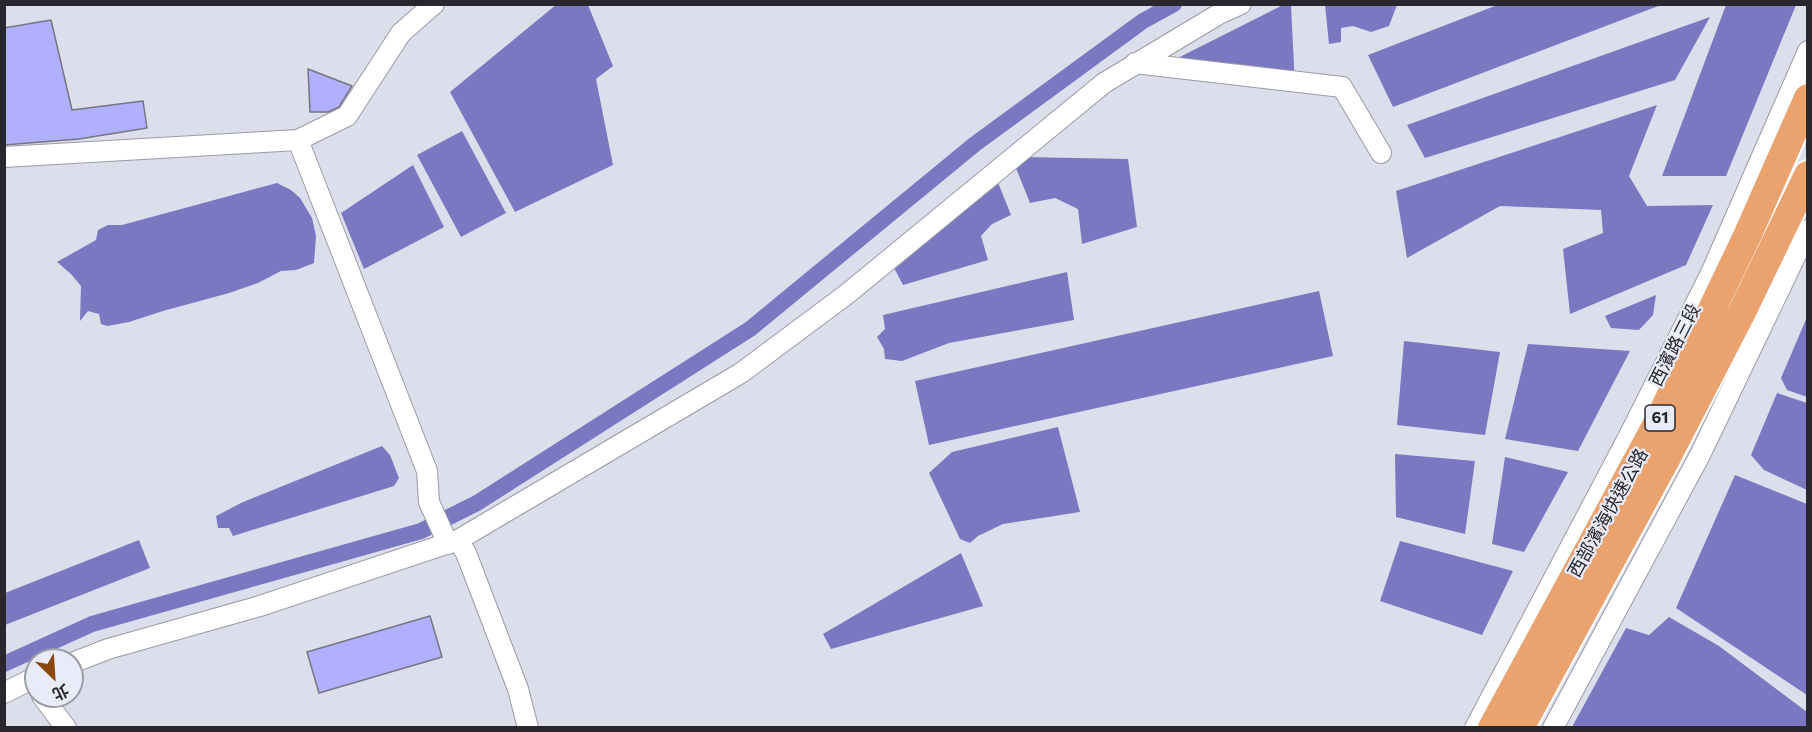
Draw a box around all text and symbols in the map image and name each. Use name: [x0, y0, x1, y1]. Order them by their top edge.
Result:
street label: 西濱路三段: [1645, 300, 1705, 390]
road number: 61: [1645, 405, 1675, 431]
street label: 西部濱海快速公路: [1564, 445, 1652, 581]
north arrow: [24, 648, 84, 708]
text: 北: [50, 681, 72, 705]

